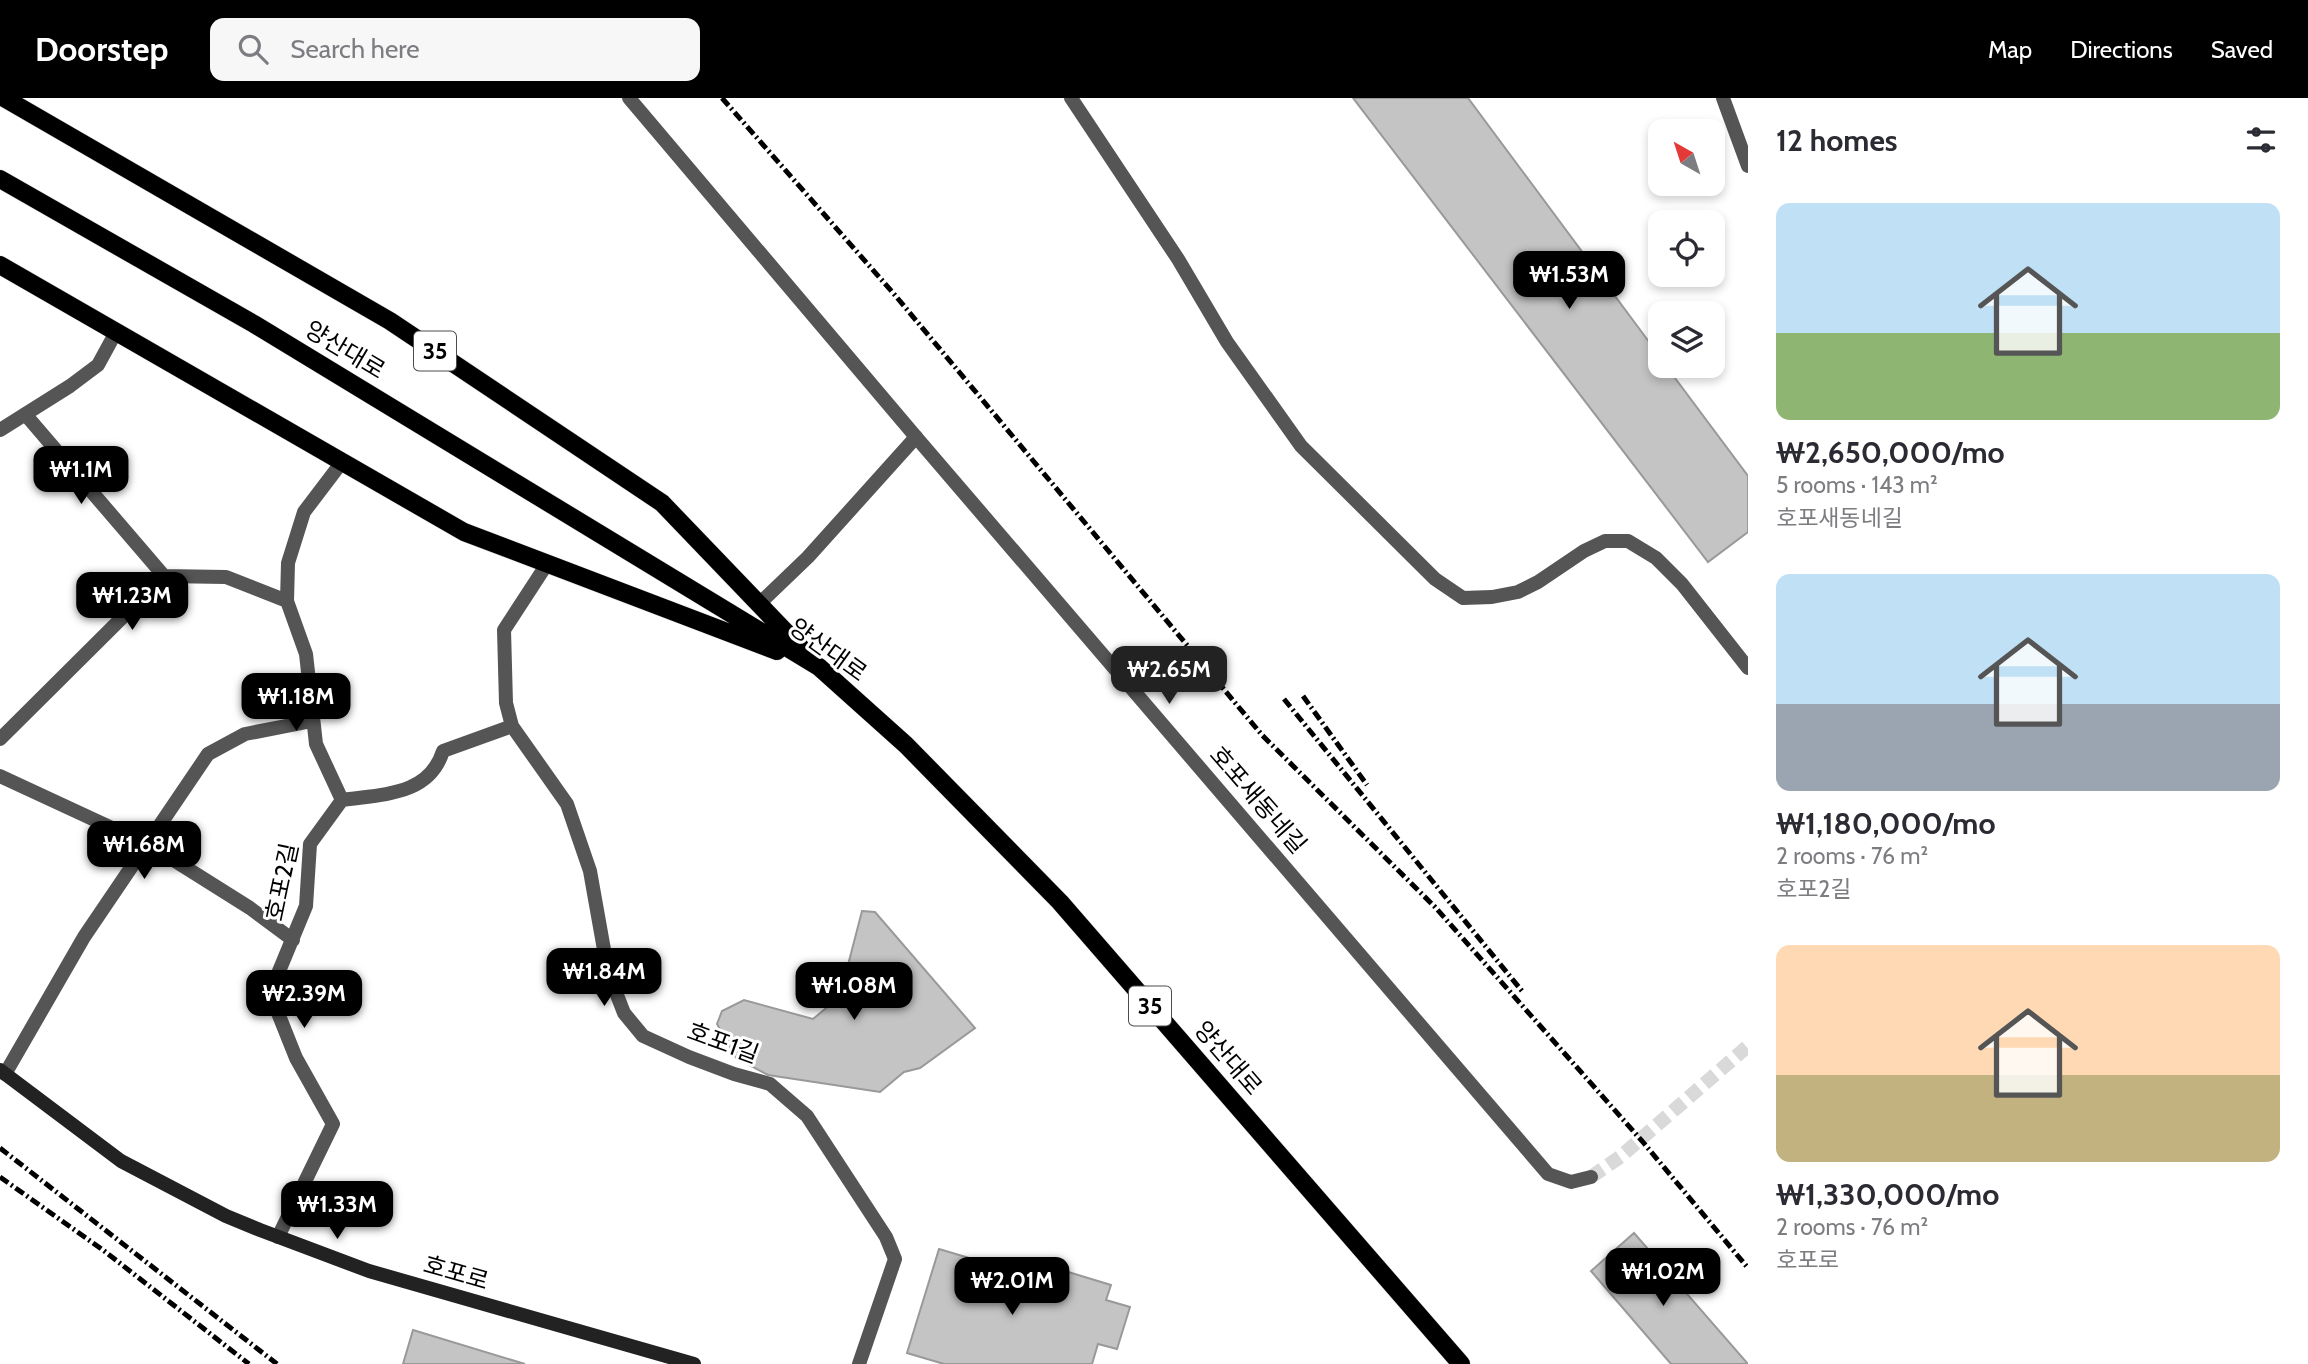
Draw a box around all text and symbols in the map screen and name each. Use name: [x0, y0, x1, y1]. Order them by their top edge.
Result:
search box: [210, 18, 700, 81]
text: Doorstep: [35, 29, 168, 69]
icon: search: [234, 30, 272, 68]
text: Search here: [290, 33, 419, 65]
text: Map: [1988, 35, 2032, 64]
text: Directions: [2070, 35, 2173, 64]
text: Saved: [2211, 35, 2273, 64]
north arrow: [1648, 119, 1726, 196]
map controls: [1648, 119, 1725, 378]
icon: filters: [2242, 121, 2280, 159]
text: 12 homes: [1776, 122, 1898, 159]
button: locate: [1648, 210, 1725, 287]
icon: home: [1965, 248, 2091, 374]
pin: ₩1.53M: [1512, 252, 1626, 311]
text: ₩1.53M: [1529, 260, 1609, 288]
button: layers: [1648, 301, 1725, 378]
street label: 양산대로: [300, 314, 391, 385]
road number: 35: [414, 332, 456, 370]
text: ₩2,650,000/mo: [1776, 434, 2005, 471]
pin: ₩1.1M: [32, 446, 130, 506]
text: ₩1.1M: [49, 455, 113, 483]
text: 5 rooms · 143 m²: [1776, 471, 1938, 499]
text: 호포새동네길: [1776, 504, 1903, 532]
pin: ₩1.23M: [75, 573, 189, 632]
text: ₩1.23M: [92, 581, 172, 609]
street label: 양산대로: [784, 612, 873, 687]
icon: home: [1965, 619, 2091, 745]
pin: ₩2.65M: [1112, 646, 1226, 706]
text: ₩2.65M: [1127, 655, 1211, 683]
pin: ₩1.18M: [239, 674, 353, 733]
text: ₩1.18M: [258, 682, 334, 710]
street label: 호포새동네길: [1204, 740, 1313, 859]
text: ₩1,180,000/mo: [1776, 805, 1996, 842]
pin: ₩1.68M: [87, 822, 201, 881]
text: ₩1.68M: [103, 830, 185, 858]
street label: 호포2길: [259, 840, 304, 923]
text: 2 rooms · 76 m²: [1776, 842, 1928, 870]
text: 호포2길: [1776, 875, 1852, 903]
pin: ₩1.84M: [547, 948, 661, 1008]
text: ₩1.84M: [562, 957, 646, 985]
pin: ₩1.08M: [797, 962, 911, 1022]
pin: ₩2.39M: [247, 970, 361, 1030]
text: ₩1.08M: [812, 971, 896, 999]
text: ₩2.39M: [262, 979, 346, 1007]
road number: 35: [1129, 986, 1171, 1026]
icon: home: [1965, 990, 2091, 1116]
street label: 양산대로: [1188, 1015, 1268, 1101]
street label: 호포1길: [683, 1016, 763, 1069]
text: ₩1,330,000/mo: [1776, 1176, 1999, 1213]
pin: ₩1.33M: [280, 1182, 394, 1241]
text: ₩1.33M: [297, 1190, 377, 1218]
text: 2 rooms · 76 m²: [1776, 1213, 1928, 1241]
text: 호포로: [1776, 1246, 1839, 1274]
pin: ₩1.02M: [1606, 1248, 1720, 1308]
street label: 호포로: [420, 1249, 492, 1296]
text: ₩1.02M: [1621, 1257, 1705, 1285]
pin: ₩2.01M: [955, 1258, 1069, 1317]
text: ₩2.01M: [970, 1266, 1054, 1294]

